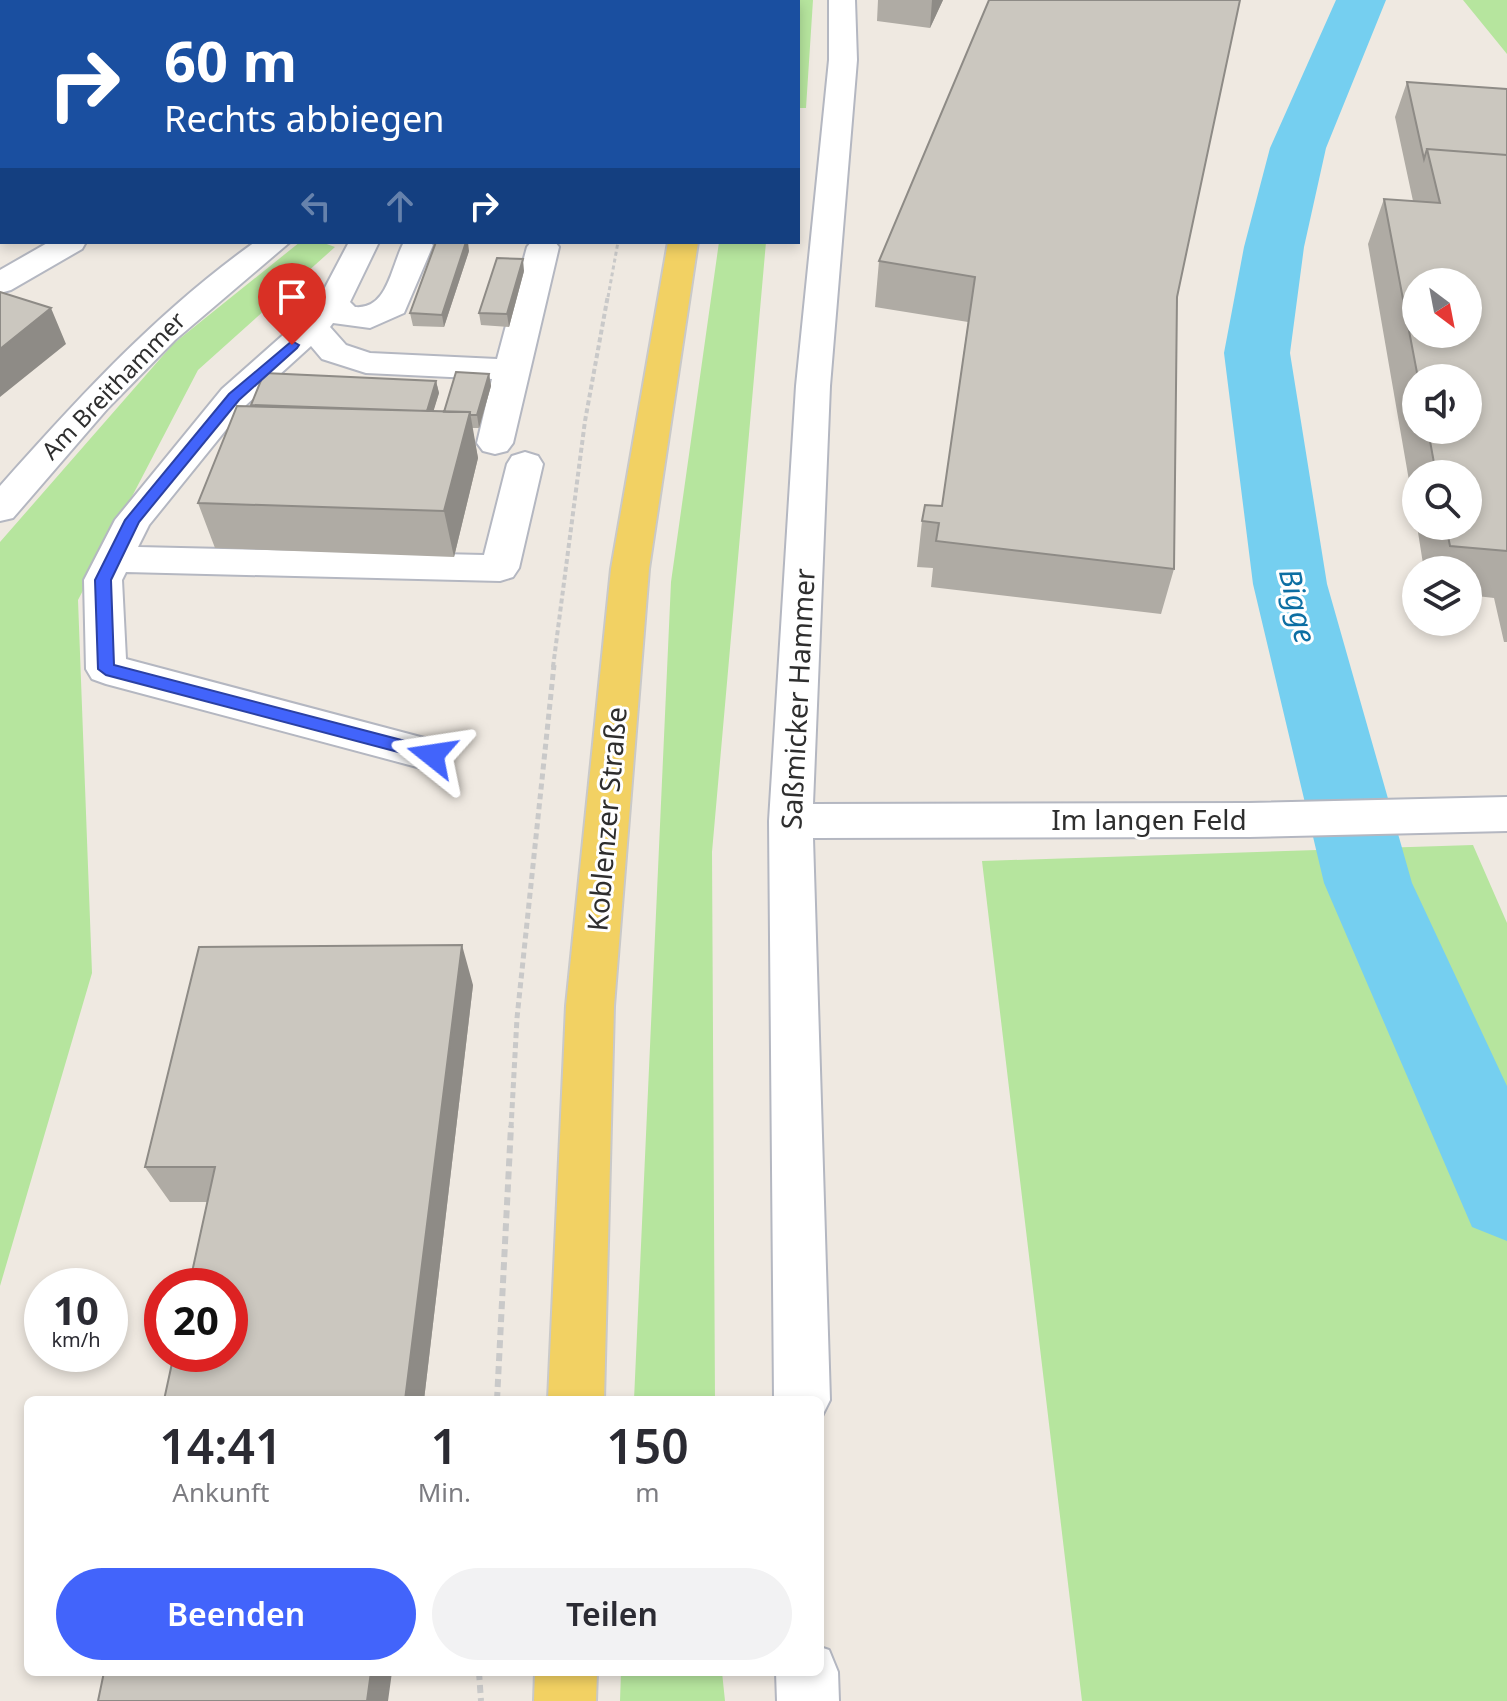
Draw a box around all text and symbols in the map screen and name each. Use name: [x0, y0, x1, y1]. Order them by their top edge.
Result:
text: 60 m: [164, 22, 297, 98]
icon: right: [32, 32, 136, 136]
text: Rechts abbiegen: [164, 94, 445, 143]
icon: left: [294, 184, 338, 228]
icon: ahead: [378, 184, 422, 228]
icon: right: [462, 184, 506, 228]
pin: [258, 263, 326, 345]
north arrow: [1402, 268, 1482, 348]
map controls: [1402, 268, 1482, 636]
icon: arrive: [270, 275, 314, 319]
street label: Am Breithammer: [34, 304, 192, 466]
button: sound: [1402, 364, 1482, 444]
button: search: [1402, 460, 1482, 540]
button: layers: [1402, 556, 1482, 636]
water label: Bigge: [1270, 564, 1327, 647]
street label: Saßmicker Hammer: [771, 567, 823, 830]
street label: Koblenzer Straße: [577, 705, 635, 933]
position arrow: [390, 713, 474, 797]
street label: Im langen Feld: [1051, 800, 1247, 838]
speed limit sign: 20: [144, 1268, 248, 1372]
text: 10: [53, 1282, 99, 1337]
text: km/h: [51, 1326, 101, 1353]
text: 14:41: [159, 1413, 282, 1478]
text: 1: [431, 1413, 458, 1478]
text: 150: [606, 1413, 689, 1478]
text: Ankunft: [172, 1474, 269, 1510]
text: Min.: [418, 1474, 471, 1510]
text: m: [635, 1474, 660, 1510]
button: Beenden: [56, 1568, 416, 1660]
button: Teilen: [432, 1568, 792, 1660]

